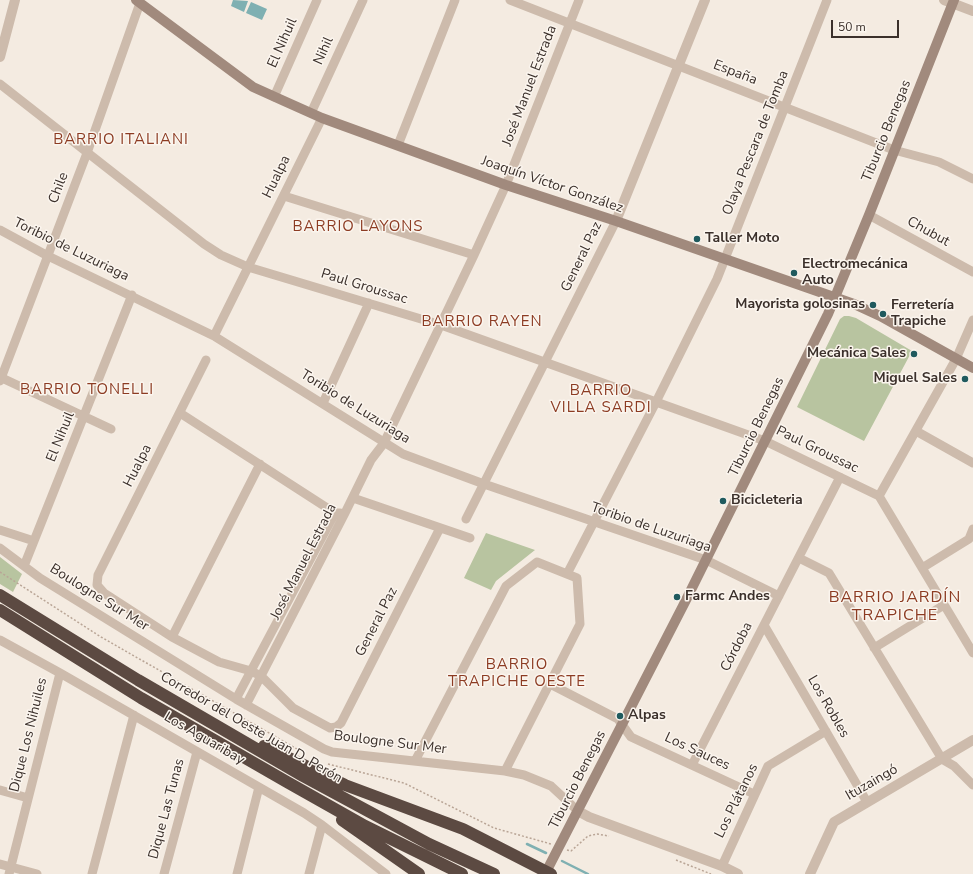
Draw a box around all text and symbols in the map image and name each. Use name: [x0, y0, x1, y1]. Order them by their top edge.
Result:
scale bar: [833, 12, 901, 38]
street label: El Nihuil: [265, 16, 301, 70]
text: 50 m: [838, 19, 866, 35]
street label: José Manuel Estrada: [499, 23, 561, 149]
street label: Nihil: [310, 34, 338, 68]
street label: España: [711, 57, 759, 89]
street label: Olaya Pescara de Tomba: [719, 68, 793, 218]
street label: Tiburcio Benegas: [859, 78, 915, 184]
district label: BARRIO ITALIANI: [53, 131, 189, 149]
street label: Hualpa: [259, 153, 295, 201]
street label: Joaquín Víctor González: [479, 153, 625, 217]
street label: Chile: [45, 170, 73, 206]
street label: Chubut: [904, 213, 952, 251]
street label: Toribio de Luzuriaga: [11, 215, 131, 285]
district label: BARRIO LAYONS: [292, 218, 424, 236]
street label: General Paz: [558, 219, 606, 295]
place label: Taller Moto: [705, 231, 779, 247]
marker: Taller Moto: [692, 234, 702, 244]
place label: Electromecánica Auto: [802, 257, 908, 290]
street label: Paul Groussac: [319, 266, 409, 308]
marker: Electromecánica Auto: [789, 268, 799, 278]
place label: Mayorista golosinas: [735, 297, 865, 313]
place label: Ferretería Trapiche: [891, 298, 954, 330]
marker: Mayorista golosinas: [868, 300, 878, 310]
marker: Ferretería Trapiche: [878, 309, 888, 319]
district label: BARRIO RAYEN: [421, 313, 543, 331]
place label: Mecánica Sales: [807, 346, 906, 362]
marker: Mecánica Sales: [909, 349, 919, 359]
street label: Toribio de Luzuriaga: [297, 366, 413, 448]
place label: Miguel Sales: [874, 371, 957, 387]
marker: Miguel Sales: [960, 374, 970, 384]
street label: Tiburcio Benegas: [726, 375, 788, 479]
district label: BARRIO TONELLI: [20, 381, 154, 399]
district label: BARRIO VILLA SARDI: [550, 382, 652, 417]
street label: El Nihuil: [43, 409, 79, 465]
street label: Paul Groussac: [773, 423, 861, 477]
street label: Hualpa: [120, 442, 156, 490]
place label: Bicicleteria: [731, 493, 803, 509]
marker: Bicicleteria: [718, 496, 728, 506]
street label: Toribio de Luzuriaga: [589, 499, 713, 557]
street label: José Manuel Estrada: [267, 501, 341, 623]
street label: Boulogne Sur Mer: [46, 561, 152, 635]
street label: General Paz: [352, 585, 402, 659]
district label: BARRIO JARDÍN TRAPICHE: [829, 588, 961, 626]
place label: Farmc Andes: [685, 589, 770, 605]
marker: Farmc Andes: [672, 592, 682, 602]
street label: Córdoba: [717, 620, 757, 674]
district label: BARRIO TRAPICHE OESTE: [448, 656, 586, 691]
street label: Corredor del Oeste Juan D. Perón: [157, 669, 345, 787]
street label: Los Robles: [803, 673, 853, 741]
street label: Dique Los Nihuiles: [7, 676, 51, 794]
place label: Alpas: [628, 708, 666, 724]
street label: Los Aguaribay: [161, 709, 247, 769]
marker: Alpas: [615, 711, 625, 721]
street label: Boulogne Sur Mer: [333, 728, 447, 758]
street label: Tiburcio Benegas: [546, 728, 610, 832]
street label: Los Sauces: [662, 730, 732, 774]
street label: Dique Las Tunas: [146, 757, 188, 861]
street label: Los Plátanos: [712, 761, 762, 841]
street label: Ituzaingó: [843, 761, 901, 805]

